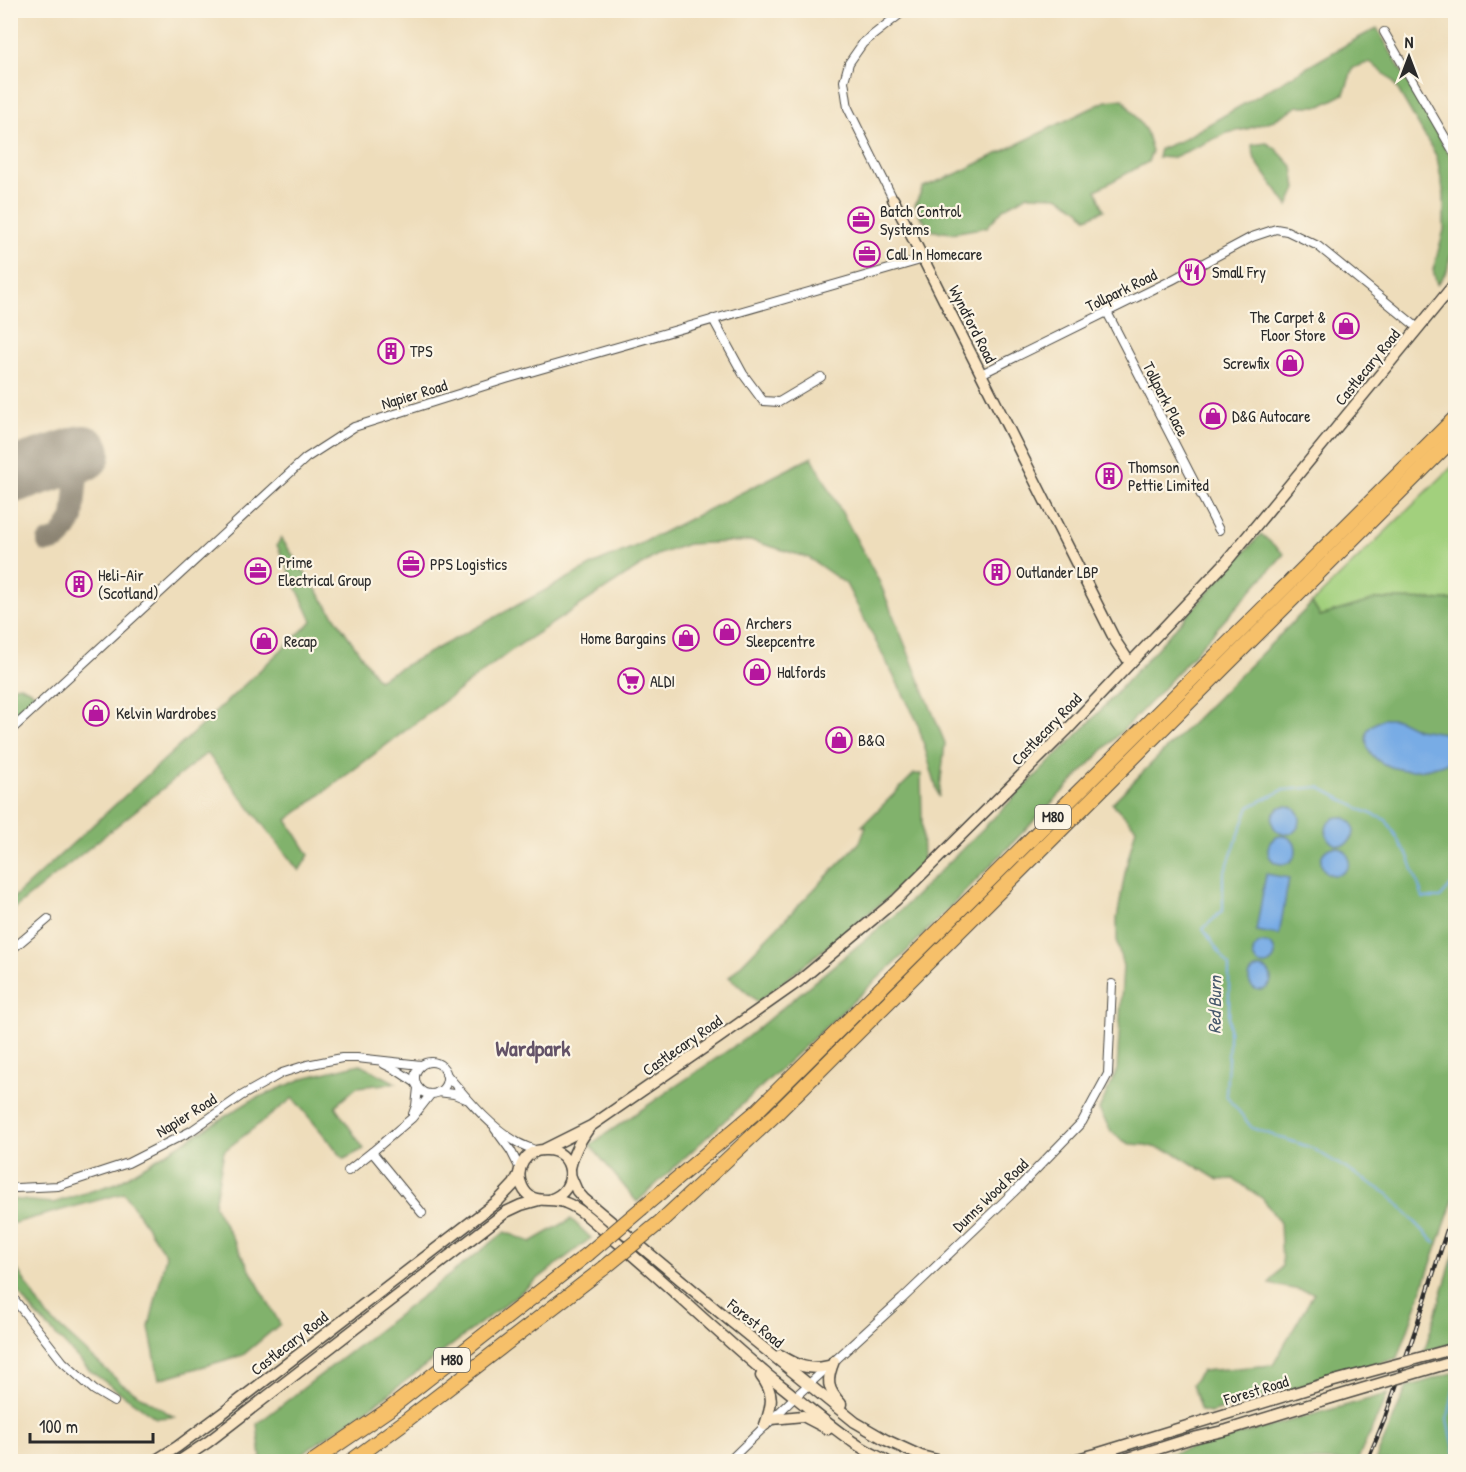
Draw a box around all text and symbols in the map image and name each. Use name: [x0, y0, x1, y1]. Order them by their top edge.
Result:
north arrow: [1379, 27, 1439, 87]
text: N: [1405, 31, 1414, 53]
place label: Batch Control Systems: [880, 200, 962, 240]
office icon: Batch Control Systems: [846, 205, 876, 235]
office icon: Call In Homecare: [852, 239, 882, 269]
place label: Call In Homecare: [886, 243, 983, 265]
restaurant icon: Small Fry: [1177, 257, 1207, 287]
place label: Small Fry: [1212, 261, 1266, 283]
street label: Tollpark Road: [1082, 263, 1160, 317]
street label: Wyndford Road: [944, 281, 1002, 367]
place label: The Carpet & Floor Store: [1250, 306, 1327, 346]
shop icon: The Carpet & Floor Store: [1331, 311, 1361, 341]
street label: Castlecary Road: [1329, 324, 1405, 410]
building icon: TPS: [376, 336, 406, 366]
place label: TPS: [410, 340, 433, 362]
shop icon: Screwfix: [1275, 348, 1305, 378]
place label: Screwfix: [1223, 352, 1270, 374]
street label: Tollpark Place: [1138, 358, 1195, 441]
street label: Napier Road: [378, 374, 450, 414]
shop icon: D&G Autocare: [1198, 401, 1228, 431]
place label: D&G Autocare: [1232, 405, 1311, 427]
place label: Thomson Pettie Limited: [1128, 456, 1209, 496]
building icon: Thomson Pettie Limited: [1094, 461, 1124, 491]
office icon: PPS Logistics: [396, 549, 426, 579]
place label: Prime Electrical Group: [278, 551, 371, 591]
place label: PPS Logistics: [430, 553, 507, 575]
office icon: Prime Electrical Group: [243, 556, 273, 586]
building icon: Outlander LBP: [982, 557, 1012, 587]
place label: Outlander LBP: [1016, 561, 1099, 583]
place label: Heli-Air (Scotland): [98, 564, 159, 604]
building icon: Heli-Air (Scotland): [64, 569, 94, 599]
place label: Archers Sleepcentre: [746, 612, 816, 652]
shop icon: Archers Sleepcentre: [712, 617, 742, 647]
shop icon: Home Bargains: [671, 623, 701, 653]
shop icon: Recap: [249, 626, 279, 656]
place label: Home Bargains: [580, 627, 666, 649]
place label: Recap: [284, 630, 317, 652]
shop icon: Halfords: [742, 657, 772, 687]
place label: Halfords: [777, 661, 826, 683]
supermarket icon: ALDI: [616, 666, 646, 696]
place label: ALDI: [650, 670, 675, 692]
street label: Castlecary Road: [1006, 688, 1086, 770]
shop icon: Kelvin Wardrobes: [81, 698, 111, 728]
place label: Kelvin Wardrobes: [116, 702, 216, 724]
shop icon: B&Q: [824, 725, 854, 755]
place label: B&Q: [858, 729, 885, 751]
road number: M80: [1035, 805, 1071, 829]
water label: Red Burn: [1201, 974, 1228, 1034]
street label: Castlecary Road: [638, 1009, 726, 1081]
district label: Wardpark: [496, 1033, 571, 1064]
street label: Napier Road: [151, 1088, 221, 1142]
street label: Dunns Wood Road: [947, 1153, 1033, 1237]
street label: Forest Road: [722, 1293, 789, 1352]
street label: Castlecary Road: [246, 1306, 332, 1380]
road number: M80: [434, 1348, 470, 1372]
street label: Forest Road: [1220, 1370, 1291, 1411]
scale bar: [30, 1406, 153, 1444]
text: 100 m: [39, 1414, 78, 1439]

